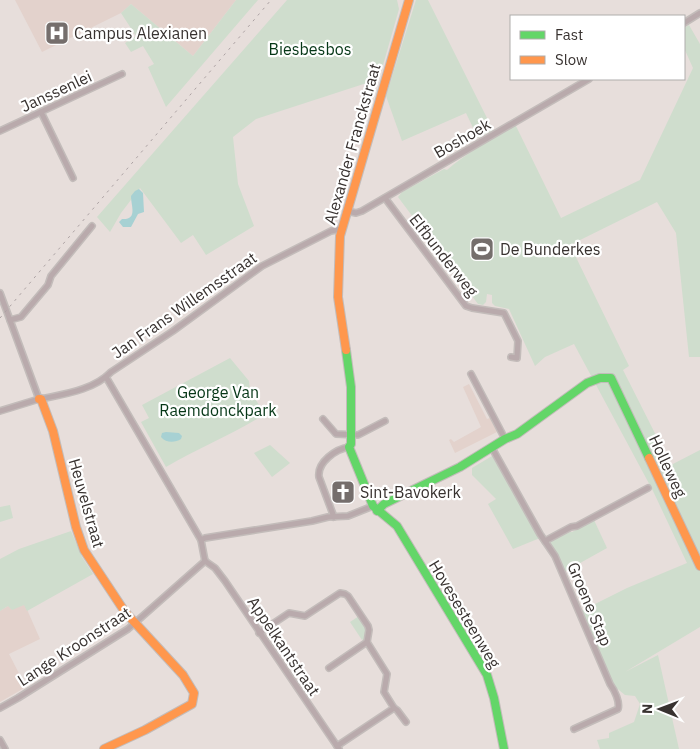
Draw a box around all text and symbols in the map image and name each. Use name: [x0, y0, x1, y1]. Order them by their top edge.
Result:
legend: [510, 15, 685, 80]
hospital icon: Campus Alexianen: [44, 20, 70, 46]
place label: Campus Alexianen: [74, 23, 207, 43]
text: Fast: [555, 25, 583, 44]
park label: Biesbesbos: [269, 39, 351, 59]
text: Slow: [555, 50, 588, 69]
street label: Alexander Franckstraat: [319, 61, 385, 227]
street label: Janssenlei: [17, 66, 95, 116]
street label: Boshoek: [430, 113, 495, 162]
street label: Elfbunderweg: [405, 210, 483, 301]
sports icon: De Bunderkes: [469, 236, 495, 262]
place label: De Bunderkes: [500, 239, 601, 259]
street label: Jan Frans Willemsstraat: [108, 247, 260, 363]
park label: George Van Raemdonckpark: [159, 382, 277, 420]
street label: Holleweg: [645, 431, 691, 501]
street label: Heuvelstraat: [65, 456, 109, 550]
church icon: Sint-Bavokerk: [330, 479, 356, 505]
place label: Sint-Bavokerk: [360, 482, 461, 502]
street label: Hovesesteenweg: [425, 556, 505, 672]
street label: Groene Stap: [563, 559, 617, 649]
street label: Appelkantstraat: [243, 593, 325, 699]
street label: Lange Kroonstraat: [14, 602, 134, 690]
north arrow: [635, 684, 685, 734]
text: N: [638, 704, 656, 714]

